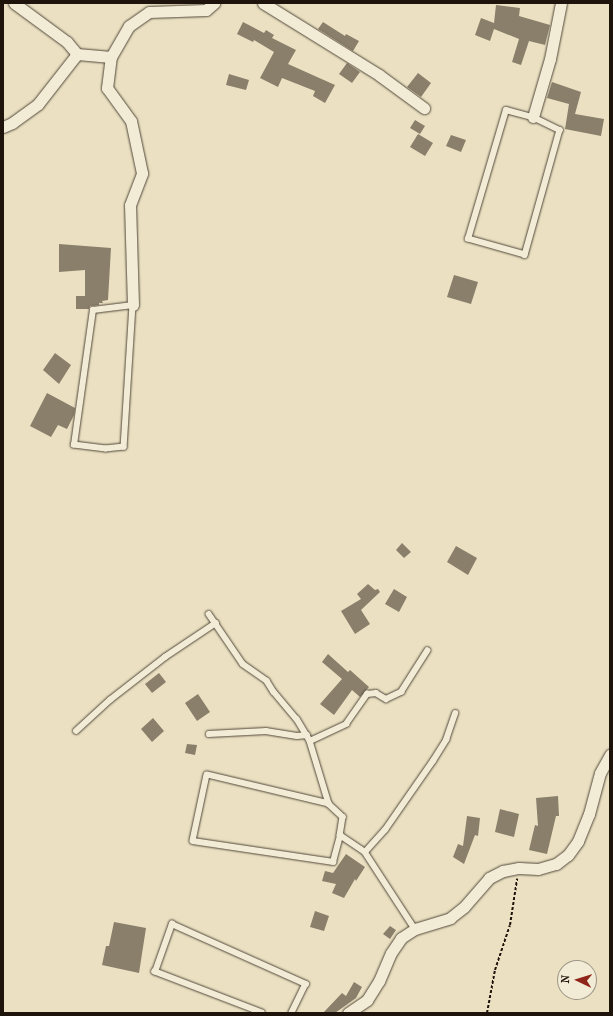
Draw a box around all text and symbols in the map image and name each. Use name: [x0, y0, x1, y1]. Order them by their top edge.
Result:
north arrow: [557, 960, 597, 1000]
text: N: [559, 975, 572, 984]

